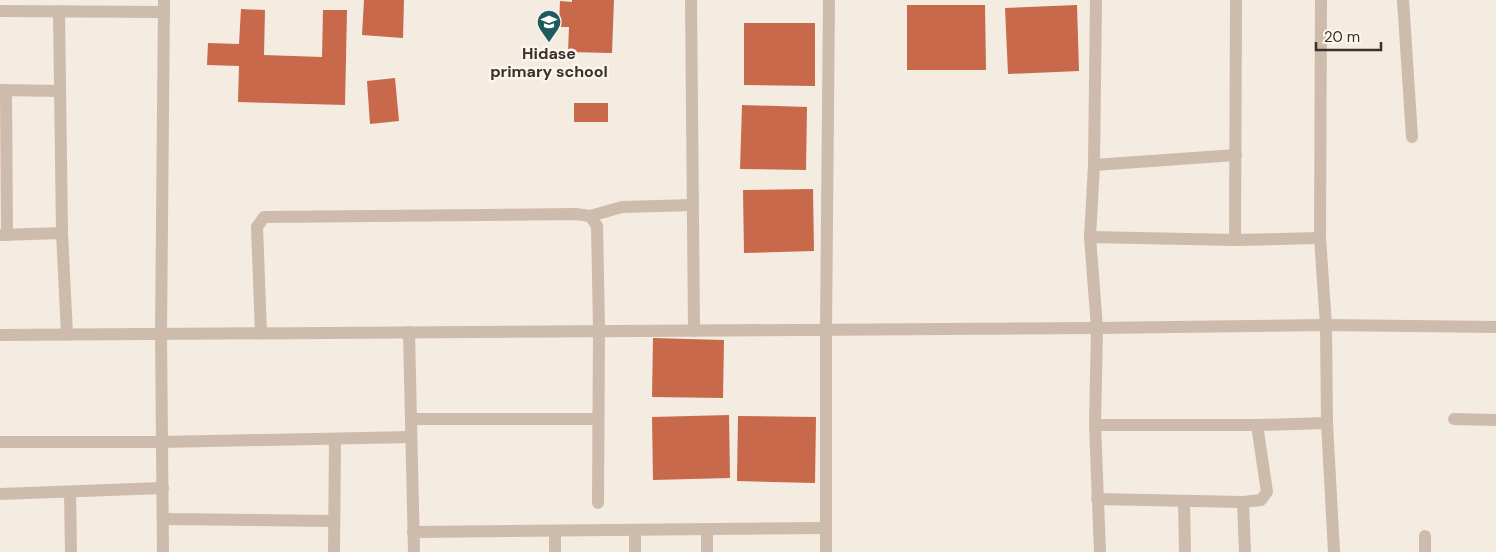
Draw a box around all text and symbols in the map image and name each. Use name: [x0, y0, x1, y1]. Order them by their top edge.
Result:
school or university icon: Hidase primary school: [536, 9, 562, 43]
scale bar: [1316, 20, 1381, 52]
text: 20 m: [1324, 27, 1360, 47]
place label: Hidase primary school: [490, 43, 608, 82]

